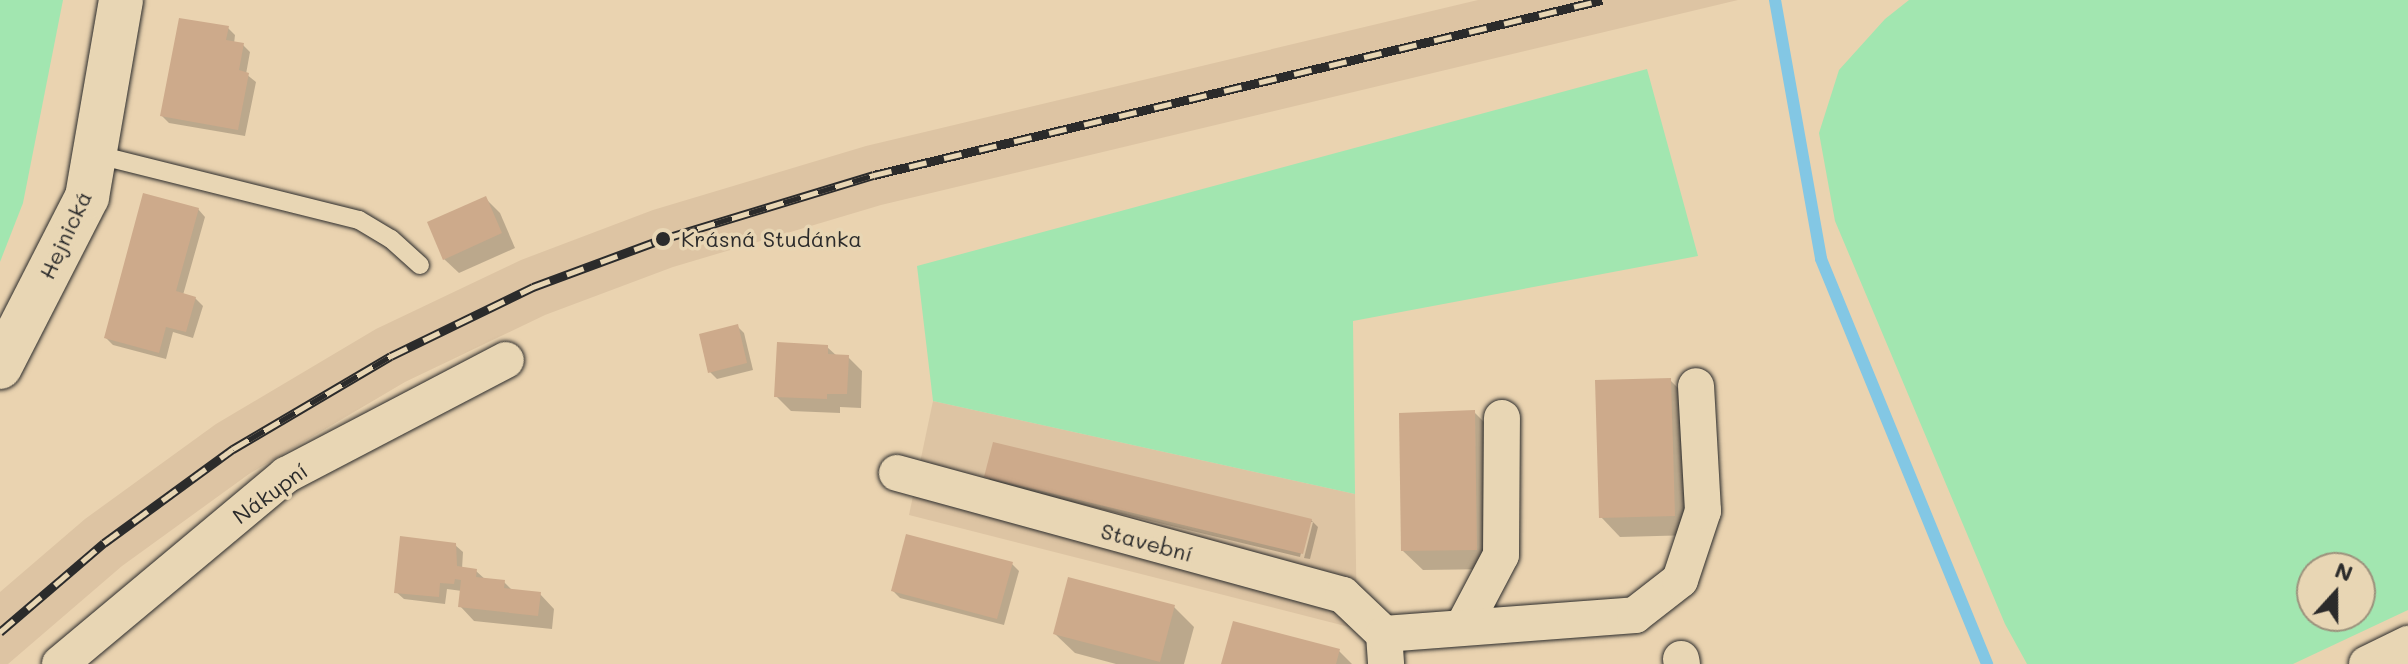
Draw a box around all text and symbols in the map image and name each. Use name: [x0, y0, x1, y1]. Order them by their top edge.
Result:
street label: Hejnická: [33, 187, 97, 283]
place label: Krásná Studánka: [681, 226, 862, 252]
marker: Krásná Studánka: [652, 228, 674, 250]
street label: Nákupní: [227, 457, 313, 529]
street label: Stavební: [1098, 517, 1196, 567]
north arrow: [2296, 552, 2376, 632]
text: N: [2331, 554, 2357, 588]

